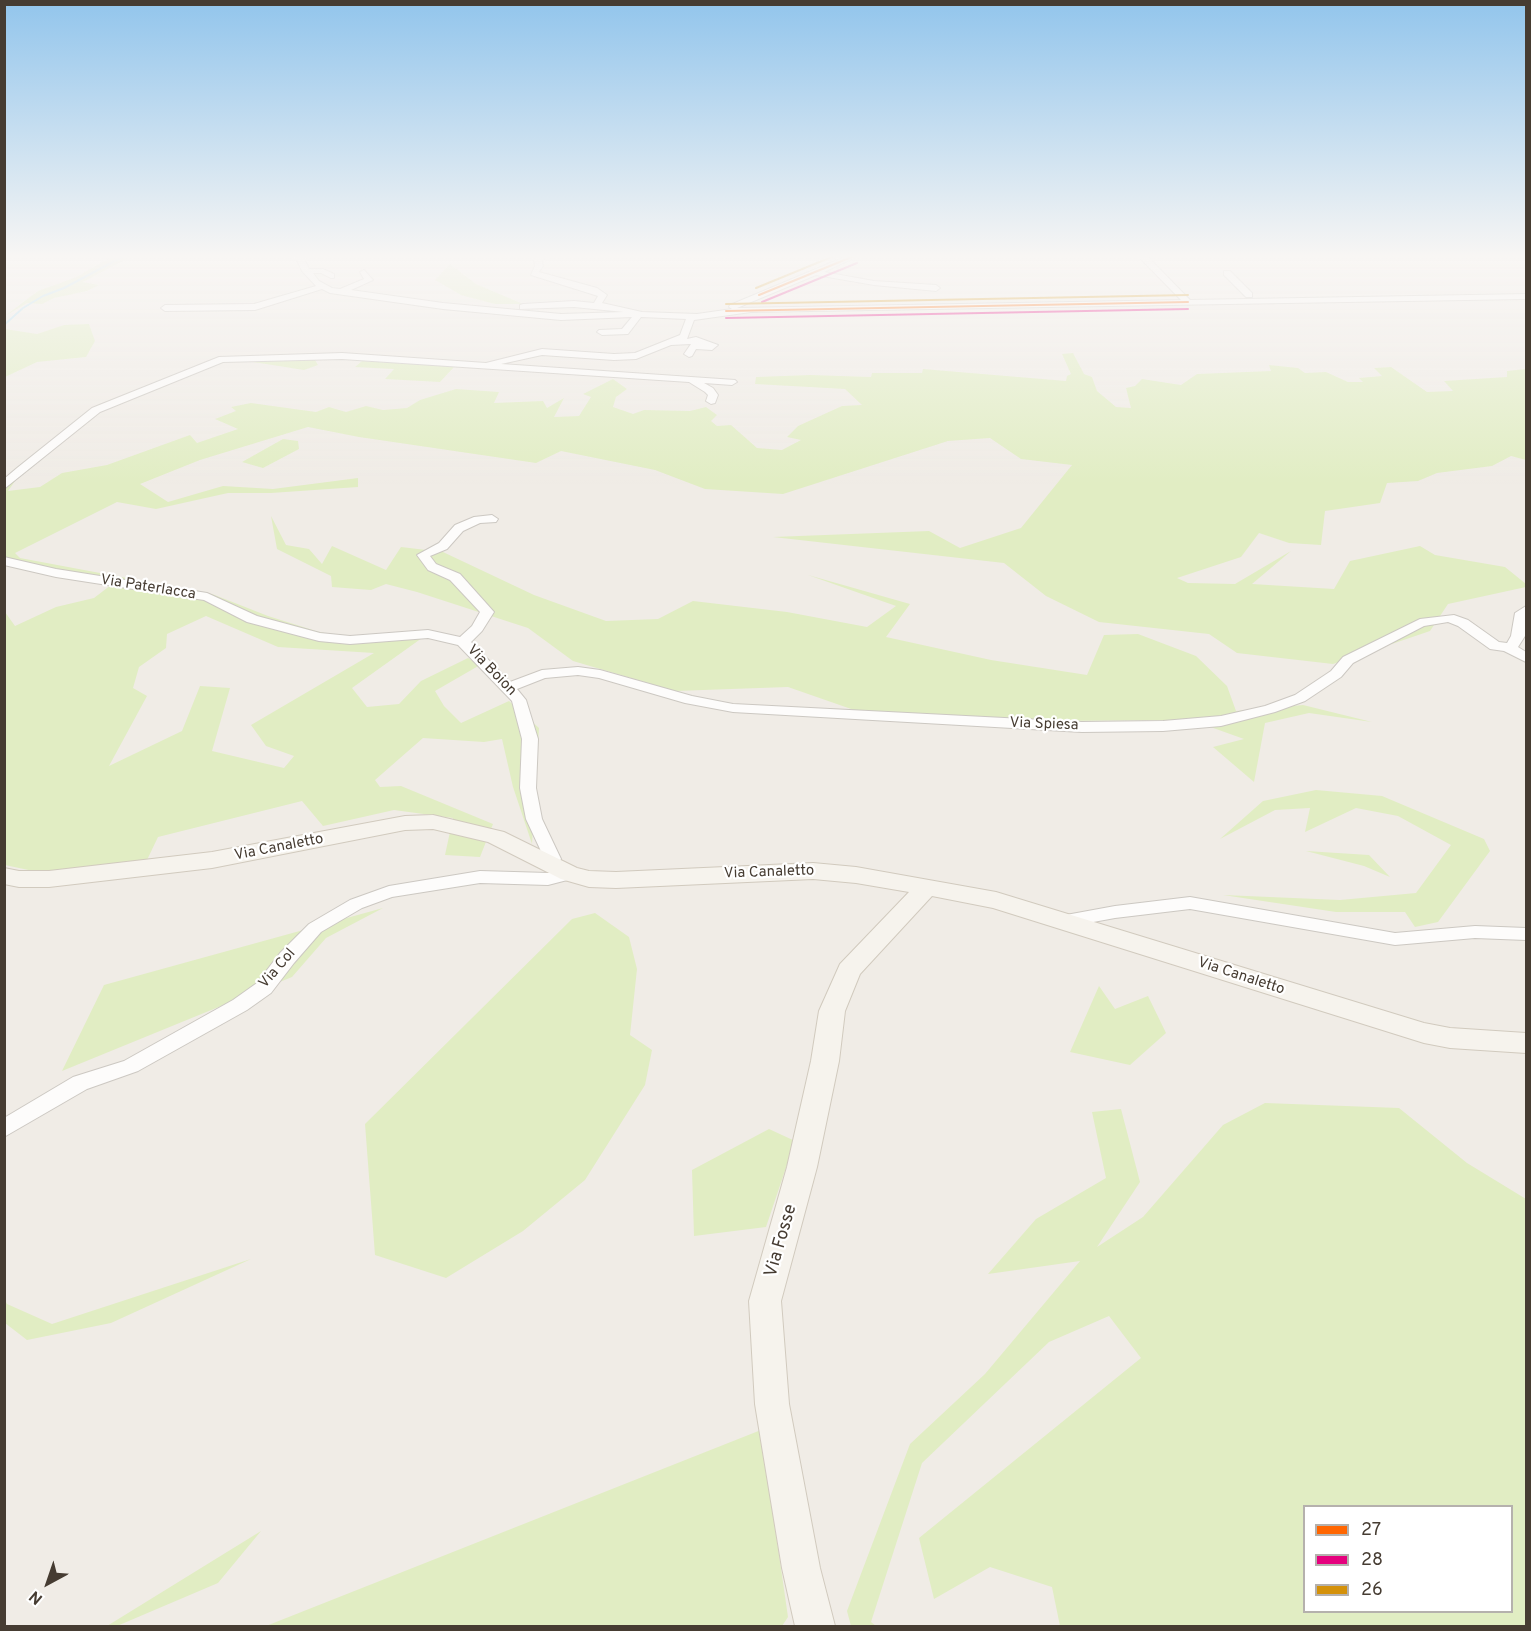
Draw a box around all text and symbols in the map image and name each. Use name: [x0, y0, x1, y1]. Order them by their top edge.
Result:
street label: Via Paterlacca: [99, 572, 197, 604]
street label: Via Boion: [462, 642, 520, 700]
street label: Via Spiesa: [1009, 715, 1079, 735]
street label: Via Canaletto: [233, 831, 325, 865]
street label: Via Canaletto: [724, 862, 814, 884]
street label: Via Col: [256, 945, 300, 993]
street label: Via Canaletto: [1195, 954, 1287, 1000]
street label: Via Fosse: [761, 1202, 803, 1280]
legend: [1303, 1505, 1513, 1613]
text: 27: [1361, 1519, 1381, 1542]
text: 28: [1361, 1549, 1383, 1572]
north arrow: [18, 1553, 78, 1613]
text: 26: [1361, 1579, 1383, 1602]
text: N: [26, 1585, 47, 1608]

